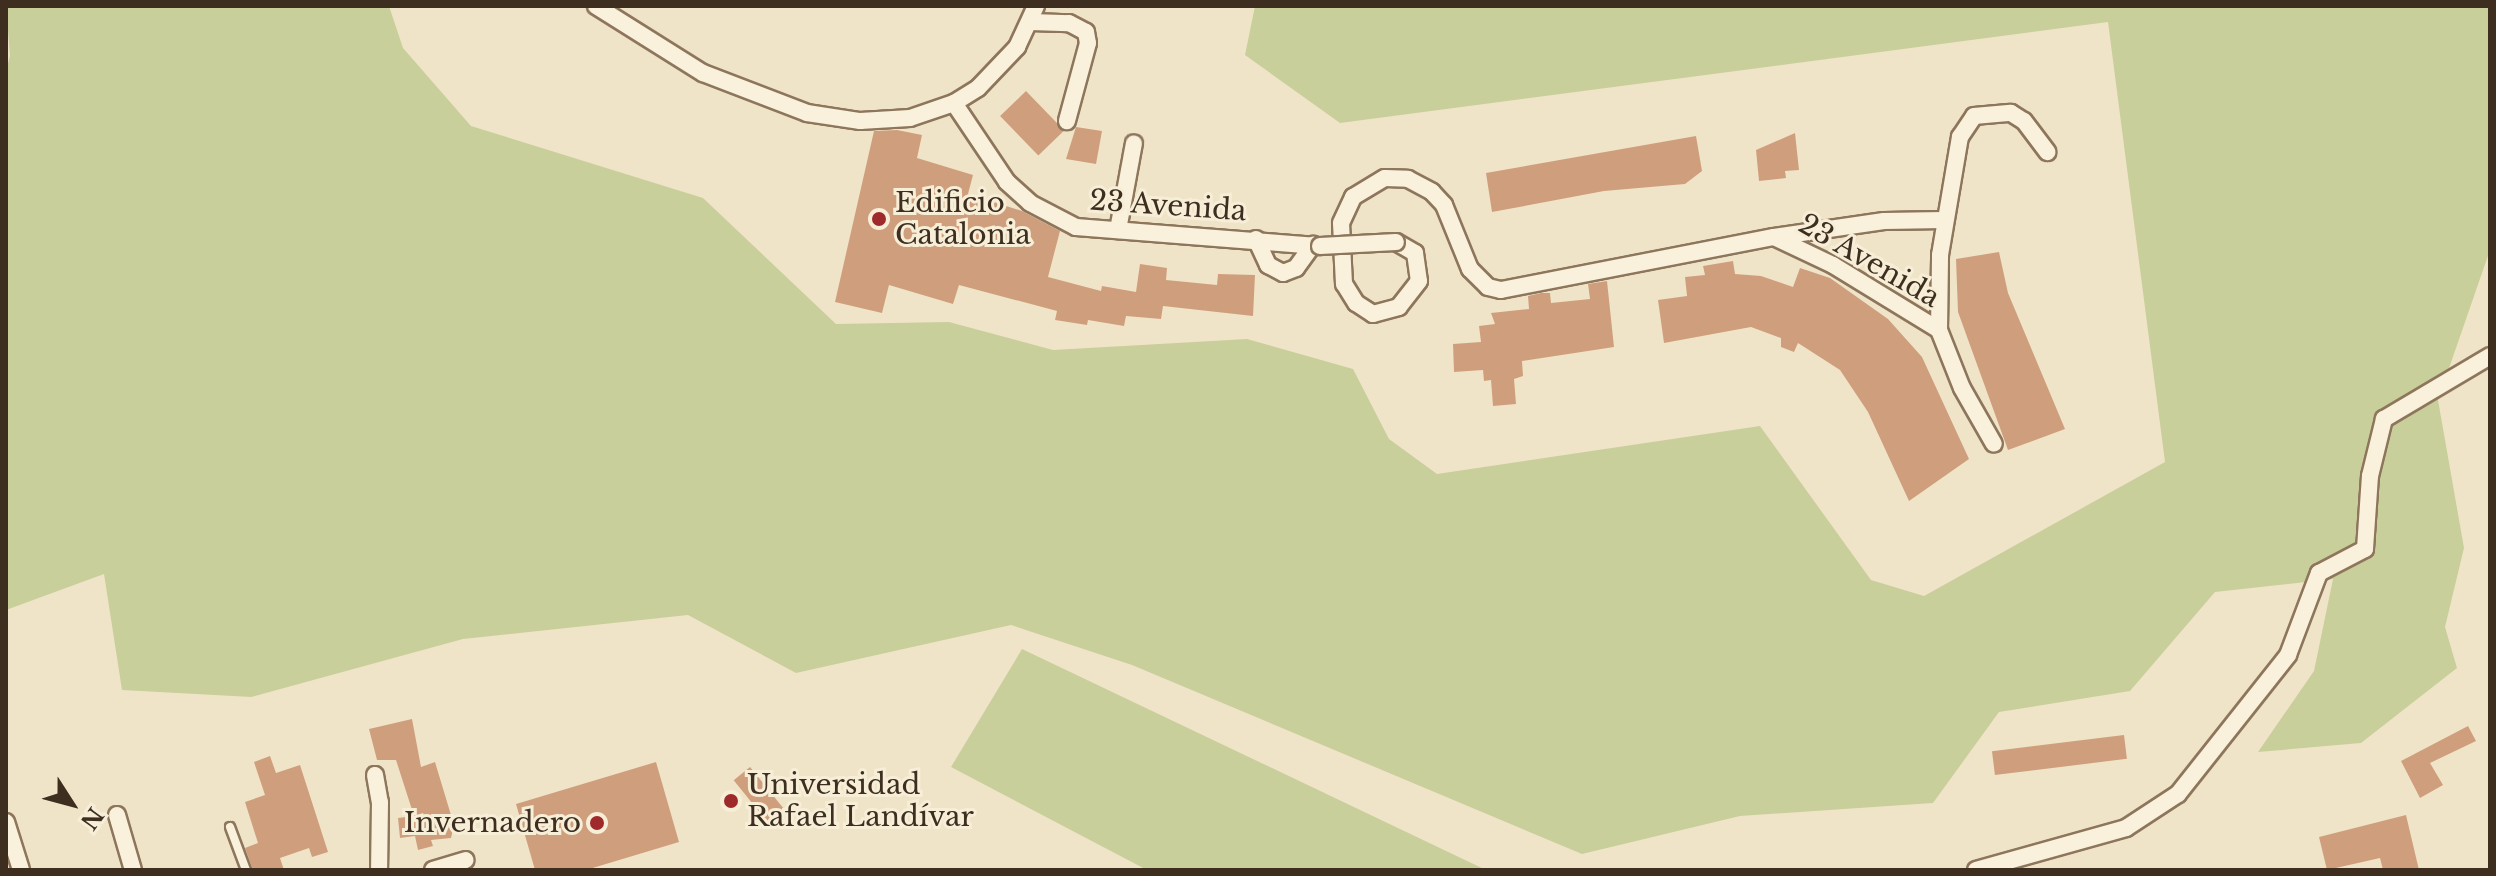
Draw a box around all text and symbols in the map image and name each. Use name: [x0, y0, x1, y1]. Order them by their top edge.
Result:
street label: 23 Avenida: [1088, 184, 1248, 228]
place label: Edificio Catalonia: [895, 186, 1031, 252]
street label: 23 Avenida: [1792, 207, 1946, 315]
marker: Edificio Catalonia: [870, 210, 888, 228]
north arrow: [32, 764, 112, 844]
place label: Universidad Rafael Landívar: [747, 768, 974, 834]
marker: Universidad Rafael Landívar: [722, 792, 740, 810]
text: N: [75, 802, 109, 835]
place label: Invernadero: [404, 806, 581, 840]
marker: Invernadero: [588, 814, 606, 832]

